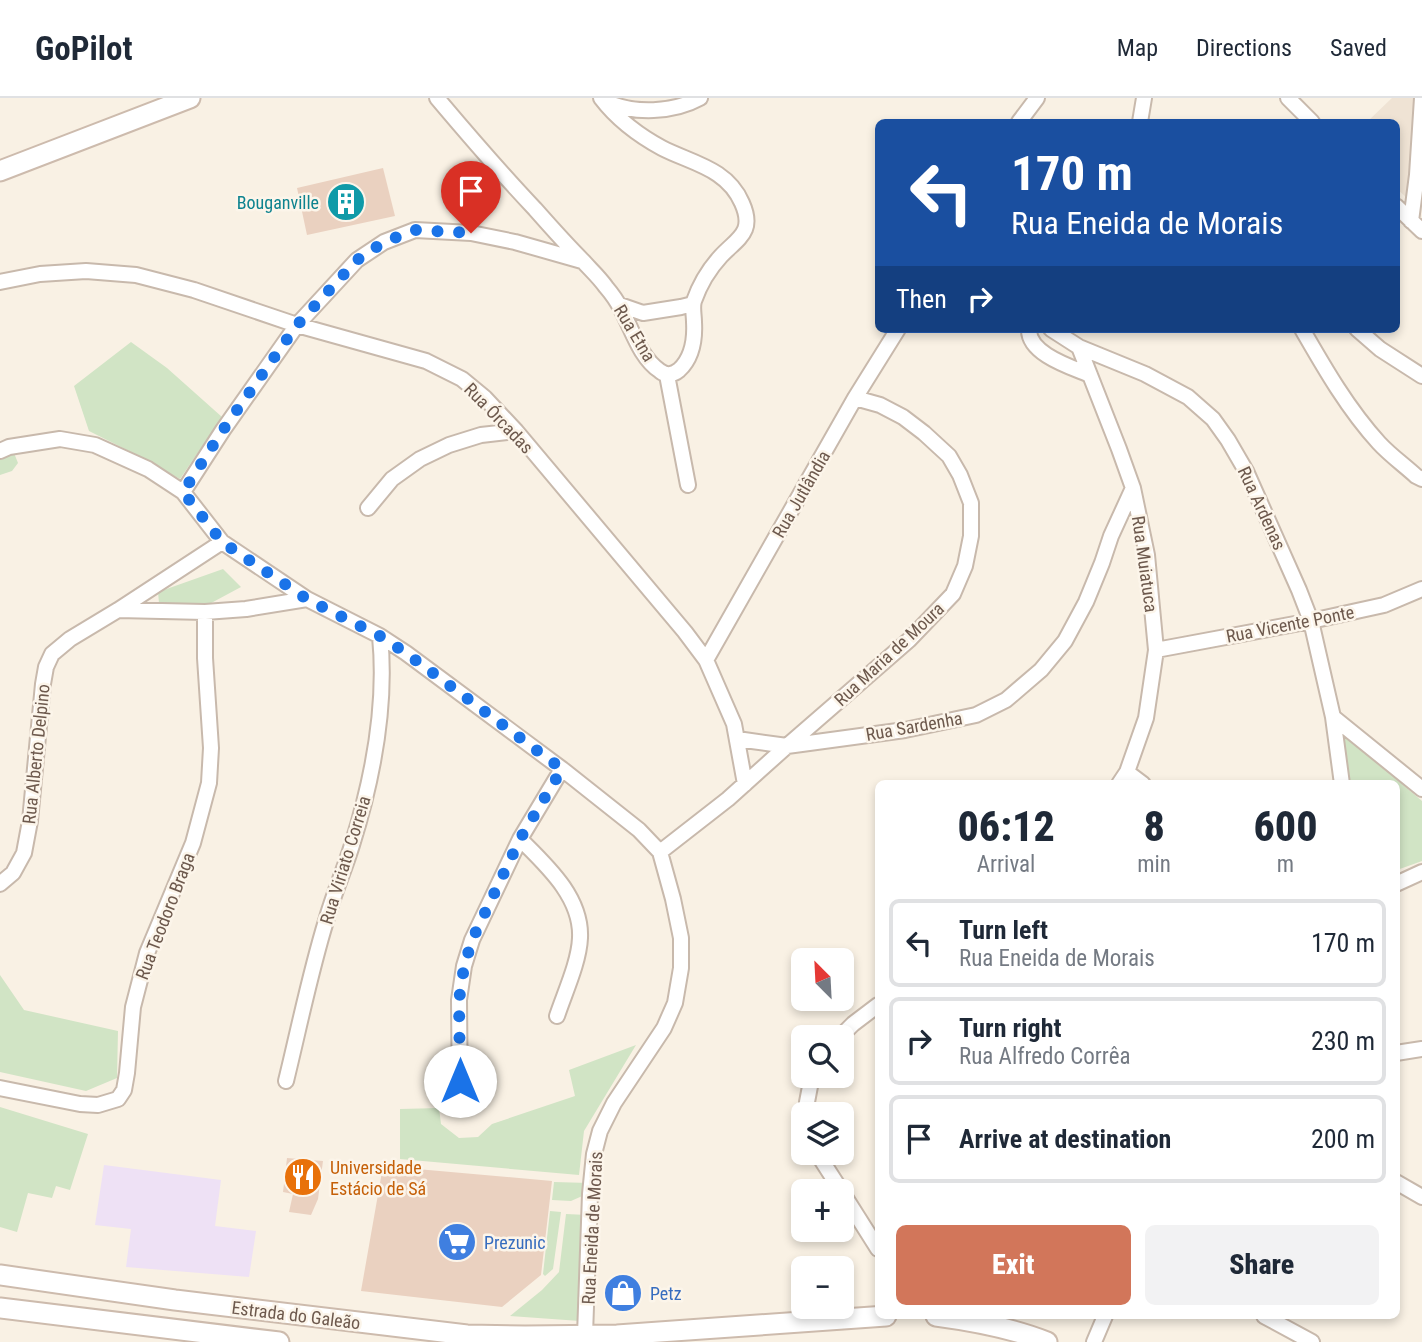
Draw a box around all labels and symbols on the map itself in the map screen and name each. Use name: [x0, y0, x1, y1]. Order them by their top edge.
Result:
pin: [441, 161, 501, 233]
building icon: Bouganville: [325, 181, 367, 223]
place label: Bouganville: [237, 192, 319, 213]
street label: Rua Etna: [610, 301, 660, 365]
street label: Rua Órcadas: [460, 378, 538, 458]
street label: Rua Jutlândia: [768, 447, 834, 541]
street label: Rua Ardenas: [1234, 463, 1290, 553]
street label: Rua Muiatuca: [1128, 514, 1162, 614]
street label: Rua Maria de Moura: [830, 598, 948, 710]
street label: Rua Vicente Ponte: [1224, 601, 1356, 647]
street label: Rua Alberto Delpino: [18, 683, 54, 825]
street label: Rua Sardenha: [864, 707, 964, 745]
street label: Rua Viriato Correia: [316, 793, 374, 927]
street label: Rua Teodoro Braga: [131, 850, 199, 982]
north arrow: [791, 948, 854, 1012]
position arrow: [423, 1044, 497, 1118]
street label: Rua Eneida de Morais: [578, 1151, 606, 1305]
restaurant icon: Universidade Estácio de Sá: [282, 1156, 324, 1198]
place label: Universidade Estácio de Sá: [330, 1157, 426, 1199]
supermarket icon: Prezunic: [436, 1221, 478, 1263]
place label: Prezunic: [484, 1232, 546, 1253]
shop icon: Petz: [602, 1272, 644, 1314]
place label: Petz: [650, 1283, 682, 1304]
street label: Estrada do Galeão: [230, 1297, 362, 1333]

